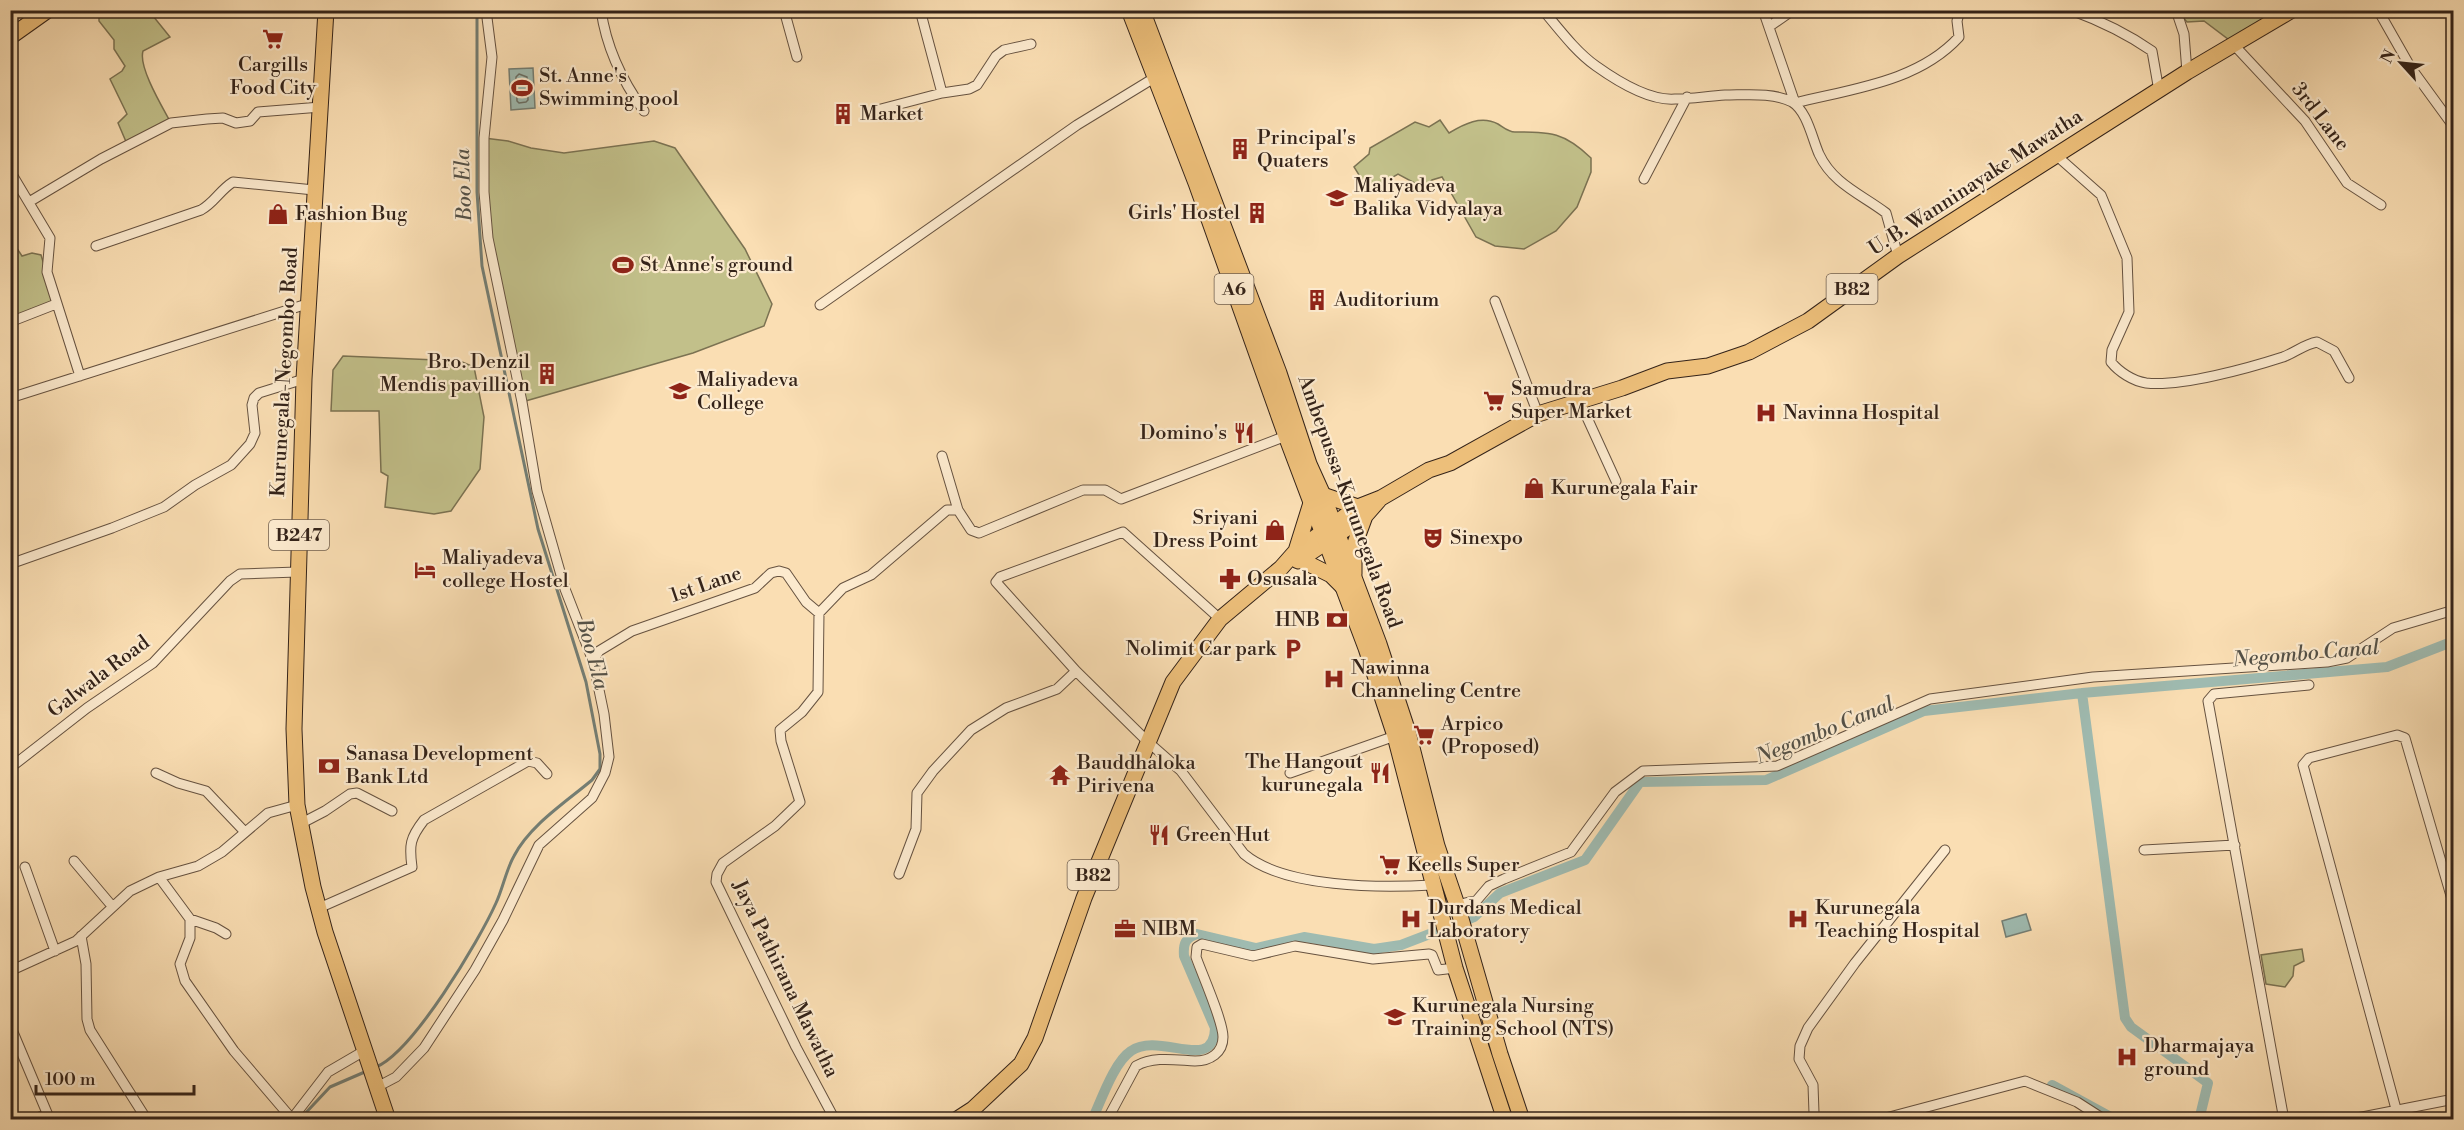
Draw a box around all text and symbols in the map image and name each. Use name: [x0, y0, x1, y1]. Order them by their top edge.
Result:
supermarket icon: Cargills Food City: [261, 27, 285, 51]
north arrow: [2371, 33, 2431, 93]
text: N: [2377, 46, 2400, 67]
place label: Cargills Food City: [230, 53, 317, 101]
place label: St. Anne's Swimming pool: [539, 64, 679, 112]
sports icon: St. Anne's Swimming pool: [510, 76, 534, 100]
street label: 3rd Lane: [2285, 78, 2355, 156]
building icon: Market: [831, 102, 855, 126]
place label: Market: [860, 102, 924, 127]
street label: U. B. Wanninayake Mawatha: [1864, 104, 2089, 262]
place label: Principal's Quaters: [1257, 126, 1356, 174]
building icon: Principal's Quaters: [1228, 137, 1252, 161]
water label: Boo Ela: [450, 148, 478, 223]
place label: Maliyadeva Balika Vidyalaya: [1353, 174, 1504, 222]
school or university icon: Maliyadeva Balika Vidyalaya: [1325, 186, 1349, 210]
place label: Girls' Hostel: [1128, 201, 1240, 226]
building icon: Girls' Hostel: [1245, 201, 1269, 225]
shop icon: Fashion Bug: [266, 202, 290, 226]
place label: Fashion Bug: [295, 202, 408, 227]
street label: Kurunegala-Negombo Road: [266, 246, 304, 498]
sports icon: St Anne's ground: [611, 253, 635, 277]
place label: St Anne's ground: [640, 253, 793, 278]
road number: A6: [1214, 274, 1254, 304]
road number: B82: [1826, 274, 1878, 304]
building icon: Auditorium: [1305, 288, 1329, 312]
place label: Auditorium: [1333, 288, 1440, 313]
place label: Bro. Denzil Mendis pavillion: [380, 350, 530, 398]
building icon: Bro. Denzil Mendis pavillion: [535, 362, 559, 386]
place label: Maliyadeva College: [697, 368, 799, 416]
street label: Ambepussa-Kurunegala Road: [1291, 371, 1407, 632]
place label: Samudra Super Market: [1511, 377, 1632, 425]
school or university icon: Maliyadeva College: [668, 379, 692, 403]
supermarket icon: Samudra Super Market: [1482, 389, 1506, 413]
hospital icon: Navinna Hospital: [1754, 401, 1778, 425]
place label: Navinna Hospital: [1783, 401, 1940, 426]
place label: Domino's: [1140, 421, 1227, 446]
restaurant icon: Domino's: [1232, 421, 1256, 445]
shop icon: Kurunegala Fair: [1522, 476, 1546, 500]
place label: Kurunegala Fair: [1551, 476, 1698, 501]
place label: Sriyani Dress Point: [1153, 506, 1258, 554]
shop icon: Sriyani Dress Point: [1263, 518, 1287, 542]
road number: B247: [269, 520, 329, 550]
theatre icon: Sinexpo: [1421, 526, 1445, 550]
place label: Sinexpo: [1450, 526, 1523, 551]
place label: Maliyadeva college Hostel: [442, 546, 569, 594]
hotel icon: Maliyadeva college Hostel: [413, 558, 437, 582]
street label: 1st Lane: [667, 561, 745, 609]
pharmacy icon: Osusala: [1218, 567, 1242, 591]
place label: Osusala: [1247, 567, 1319, 592]
place label: HNB: [1275, 608, 1320, 633]
bank icon: HNB: [1325, 608, 1349, 632]
water label: Boo Ela: [570, 614, 614, 693]
street label: Galwala Road: [43, 630, 155, 723]
water label: Negombo Canal: [2231, 635, 2381, 673]
place label: Nolimit Car park: [1125, 637, 1278, 662]
parking icon: Nolimit Car park: [1281, 637, 1305, 661]
place label: Nawinna Channeling Centre: [1351, 656, 1521, 704]
hospital icon: Nawinna Channeling Centre: [1322, 667, 1346, 691]
water label: Negombo Canal: [1751, 691, 1898, 771]
place label: Arpico (Proposed): [1440, 712, 1540, 760]
supermarket icon: Arpico (Proposed): [1412, 723, 1436, 747]
place label: Sanasa Development Bank Ltd: [345, 742, 533, 790]
place label: The Hangout kurunegala: [1245, 750, 1364, 798]
place label: Bauddhaloka Pirivena: [1076, 751, 1197, 799]
bank icon: Sanasa Development Bank Ltd: [317, 754, 341, 778]
restaurant icon: The Hangout kurunegala: [1368, 761, 1392, 785]
temple icon: Bauddhaloka Pirivena: [1048, 763, 1072, 787]
restaurant icon: Green Hut: [1147, 823, 1171, 847]
place label: Green Hut: [1176, 823, 1270, 848]
supermarket icon: Keells Super: [1378, 853, 1402, 877]
place label: Keells Super: [1407, 853, 1520, 878]
road number: B82: [1068, 860, 1118, 890]
street label: Jaya Pathirana Mawatha: [726, 875, 844, 1083]
place label: Durdans Medical Laboratory: [1428, 896, 1582, 944]
place label: Kurunegala Teaching Hospital: [1815, 896, 1980, 944]
hospital icon: Durdans Medical Laboratory: [1399, 907, 1423, 931]
hospital icon: Kurunegala Teaching Hospital: [1786, 907, 1810, 931]
office icon: NIBM: [1113, 917, 1137, 941]
place label: NIBM: [1142, 917, 1197, 942]
place label: Kurunegala Nursing Training School (NTS): [1412, 994, 1614, 1042]
school or university icon: Kurunegala Nursing Training School (NTS): [1383, 1005, 1407, 1029]
place label: Dharmajaya ground: [2144, 1034, 2255, 1082]
hospital icon: Dharmajaya ground: [2115, 1045, 2139, 1069]
scale bar: [36, 1058, 194, 1096]
text: 100 m: [45, 1068, 96, 1091]

